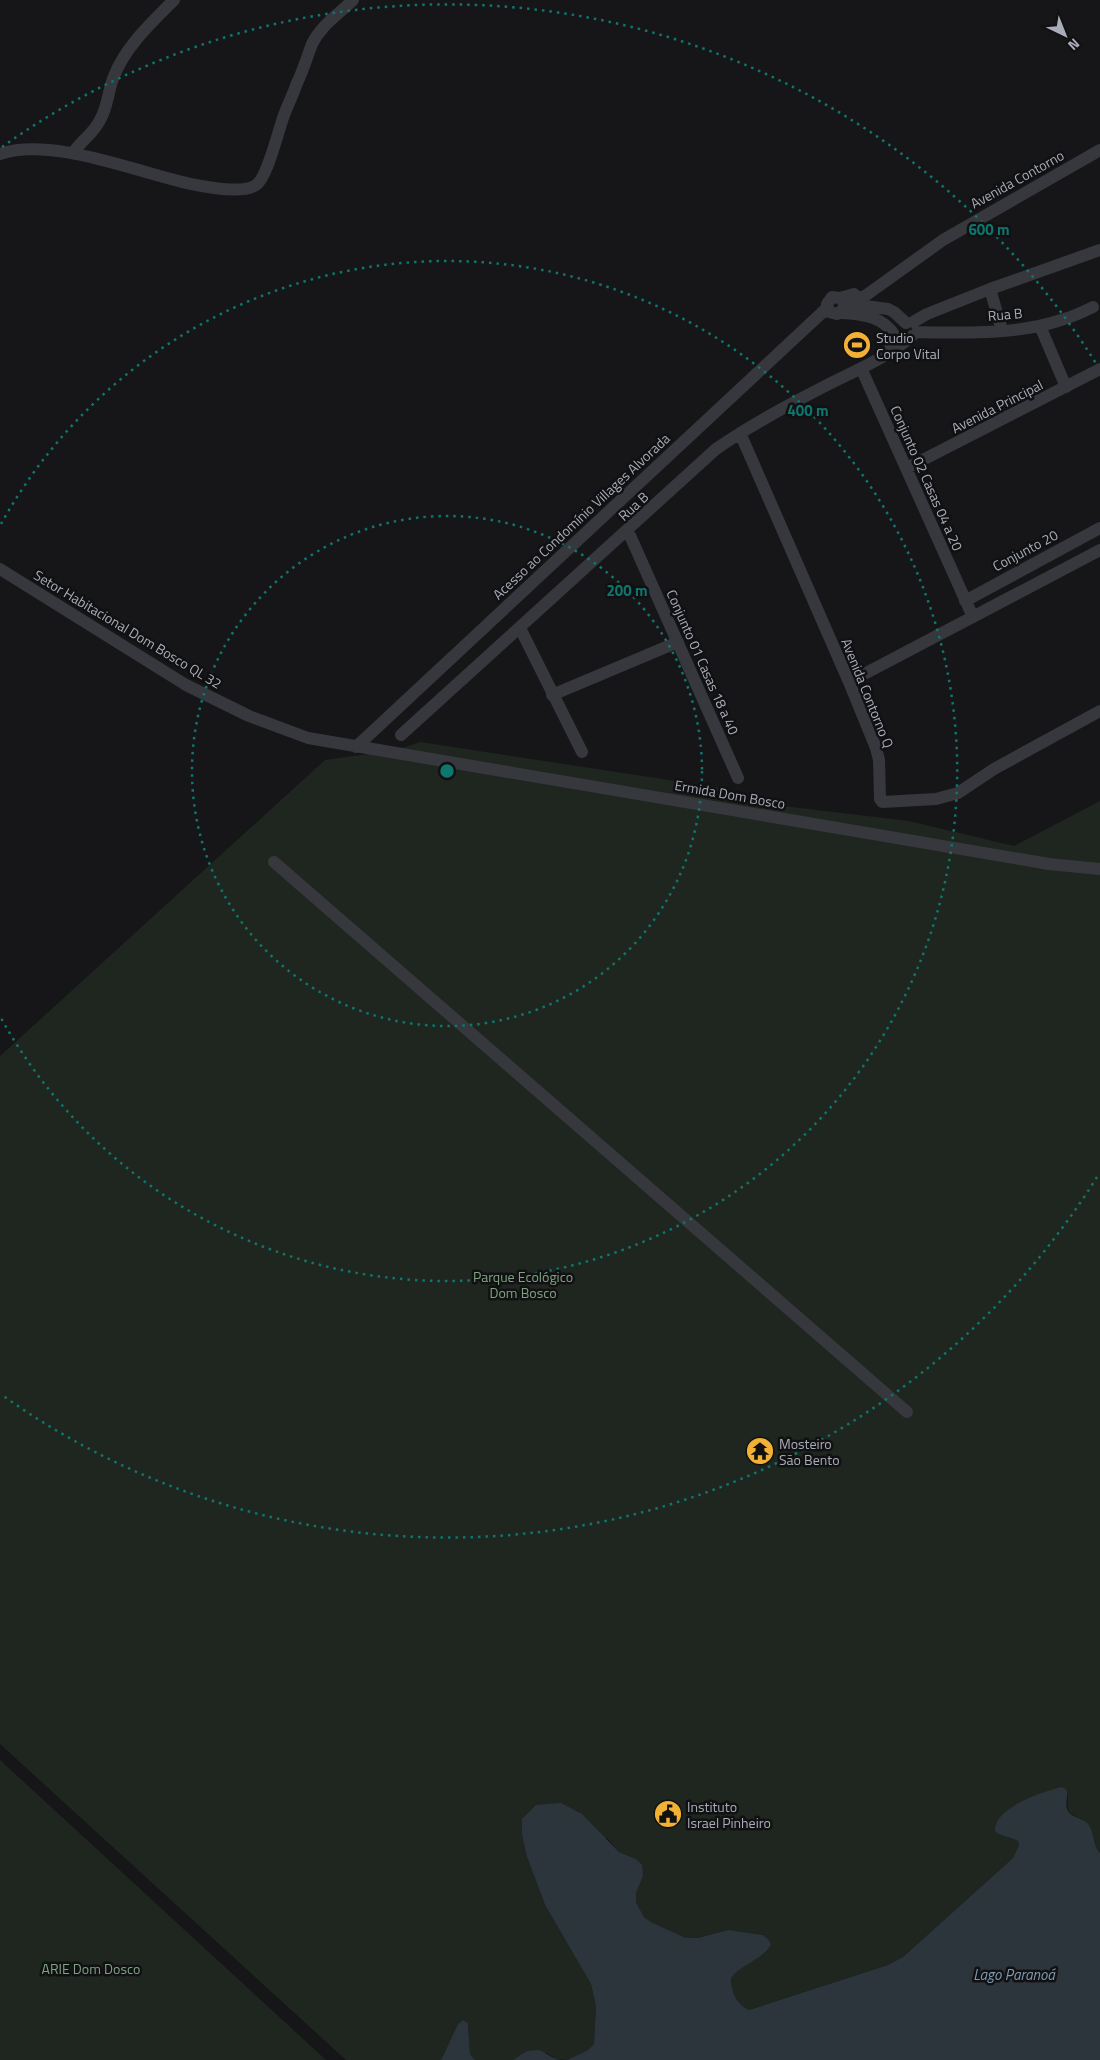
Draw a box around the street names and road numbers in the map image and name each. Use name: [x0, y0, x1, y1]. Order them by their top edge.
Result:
street label: Avenida Contorno: [966, 145, 1068, 213]
street label: Rua B: [987, 302, 1023, 326]
street label: Avenida Principal: [948, 374, 1046, 438]
street label: Conjunto 02 Casas 04 a 20: [886, 402, 969, 554]
street label: Acesso ao Condomínio Villages Alvorada: [488, 428, 674, 604]
street label: Rua B: [613, 486, 653, 526]
street label: Conjunto 20: [989, 524, 1062, 576]
street label: Setor Habitacional Dom Bosco QL 32: [30, 564, 226, 694]
street label: Conjunto 01 Casas 18 a 40: [662, 586, 745, 738]
street label: Avenida Contorno Q: [836, 635, 900, 751]
street label: Ermida Dom Bosco: [673, 774, 787, 814]

